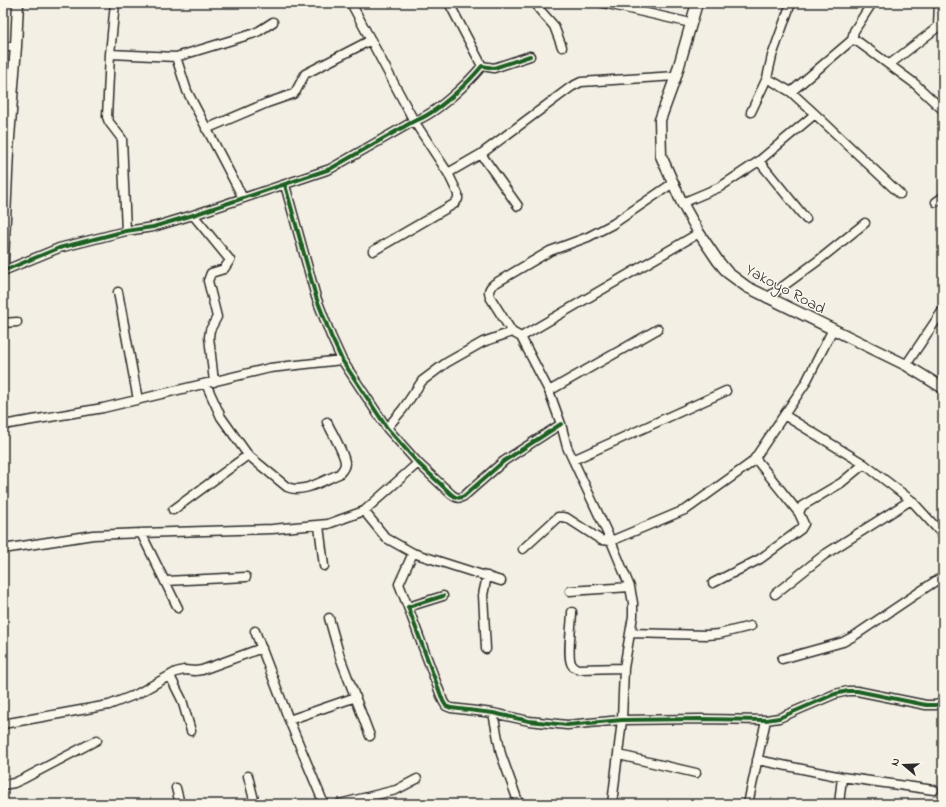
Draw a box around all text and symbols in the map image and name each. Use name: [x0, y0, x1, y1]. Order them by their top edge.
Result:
street label: Yakoyo Road: [741, 259, 829, 321]
north arrow: [884, 745, 924, 785]
text: N: [887, 756, 904, 768]

